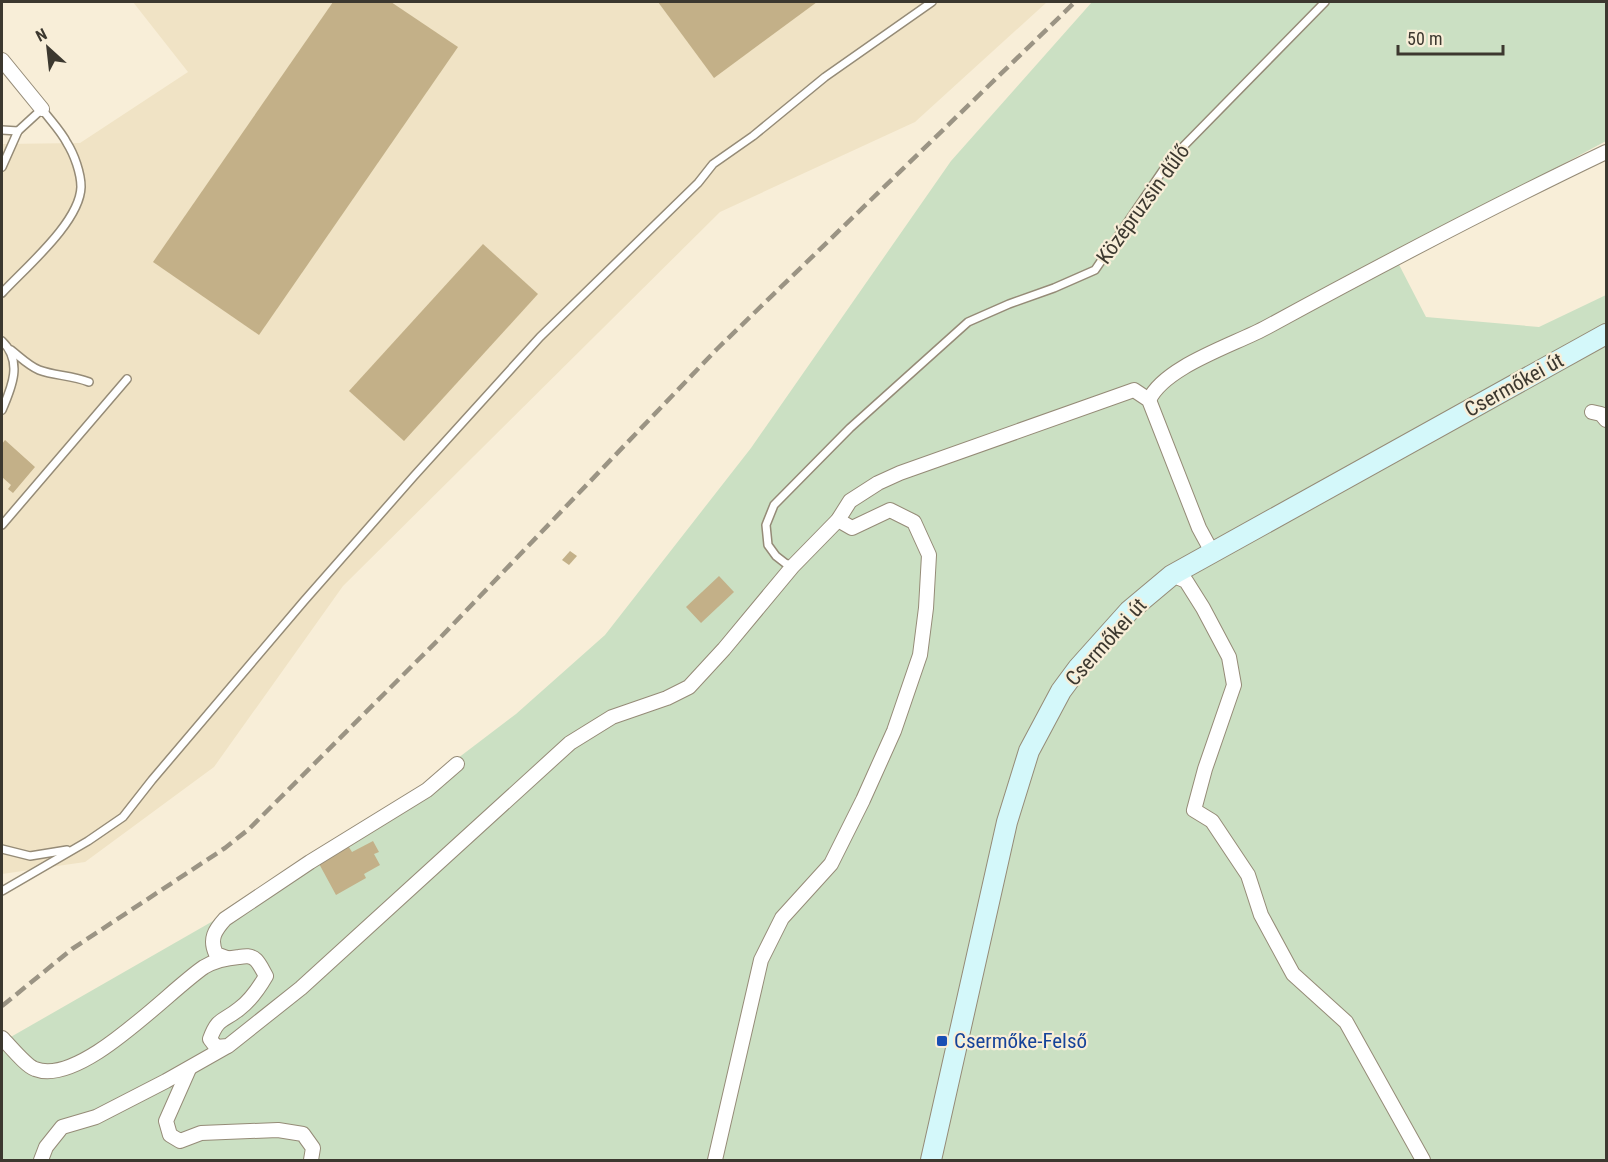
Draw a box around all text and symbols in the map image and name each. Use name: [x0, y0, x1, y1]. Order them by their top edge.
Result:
north arrow: [18, 18, 78, 78]
scale bar: [1398, 18, 1503, 56]
text: N: [33, 24, 50, 46]
text: 50 m: [1407, 28, 1442, 49]
street label: Középruzsin dűlő: [1092, 140, 1194, 268]
street label: Csermőkei út: [1460, 348, 1568, 422]
street label: Csermőkei út: [1061, 593, 1151, 691]
place label: Csermőke-Felső: [954, 1029, 1087, 1053]
marker: Csermőke-Felső: [935, 1034, 949, 1048]

